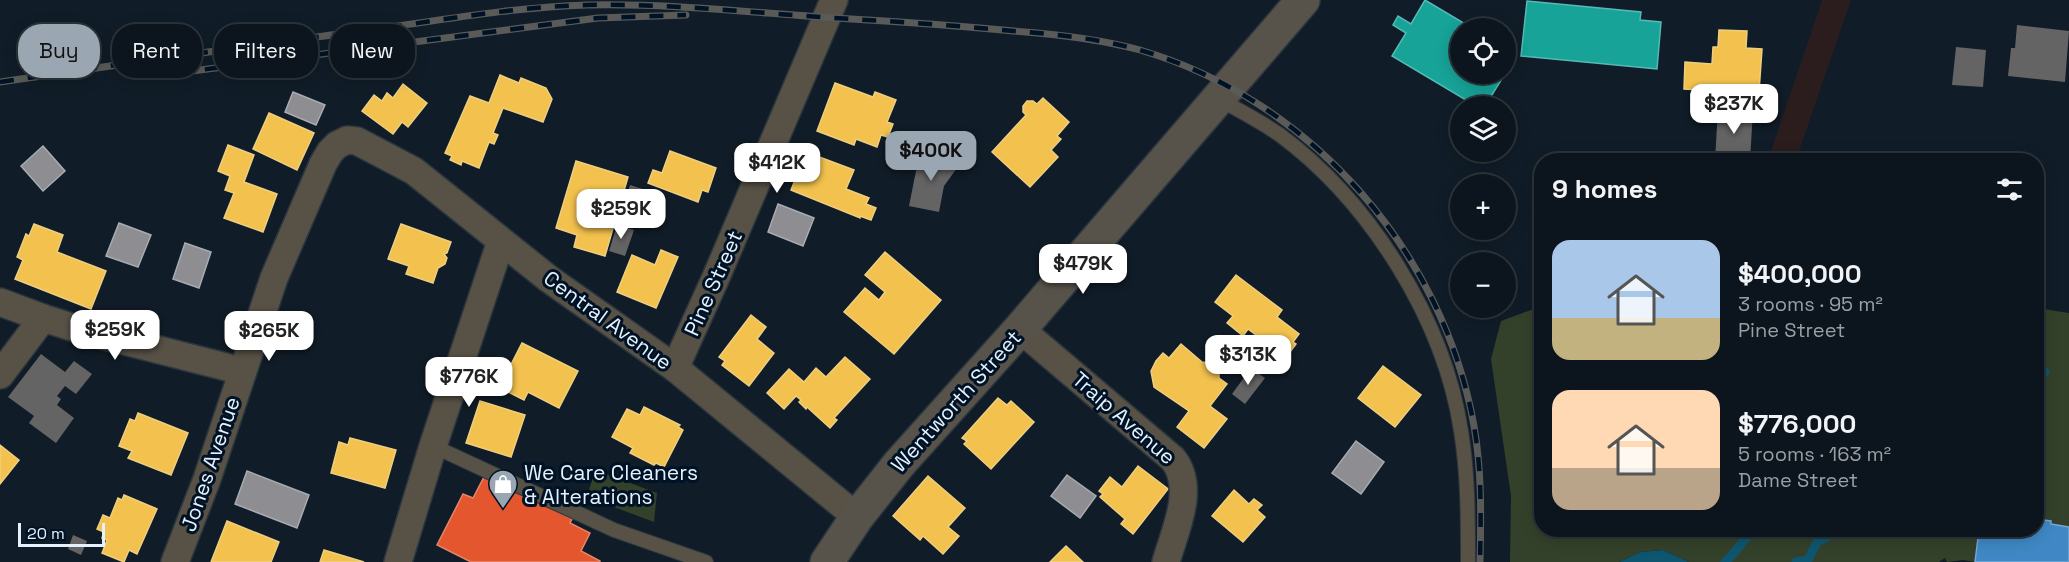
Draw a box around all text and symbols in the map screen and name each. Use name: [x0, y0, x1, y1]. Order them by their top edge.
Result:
map controls: [1450, 18, 1516, 318]
button: locate: [1450, 18, 1516, 84]
chip: Buy: [18, 24, 100, 78]
chip: Rent: [112, 24, 202, 78]
chip: Filters: [214, 24, 318, 78]
chip: New: [330, 24, 415, 78]
pin: $237K: [1692, 84, 1776, 135]
text: $237K: [1704, 90, 1764, 116]
button: layers: [1450, 96, 1516, 162]
pin: $400K: [889, 131, 973, 182]
text: $400K: [899, 137, 963, 163]
pin: $412K: [735, 143, 819, 194]
text: $412K: [748, 149, 806, 175]
text: 9 homes: [1552, 172, 1657, 206]
icon: filters: [1993, 173, 2026, 206]
button: +: [1450, 174, 1516, 240]
pin: $259K: [579, 189, 663, 240]
text: $259K: [591, 195, 651, 221]
street label: Pine Street: [678, 226, 748, 340]
pin: $479K: [1041, 244, 1125, 295]
text: $479K: [1053, 250, 1113, 276]
button: −: [1450, 252, 1516, 318]
text: $400,000: [1738, 257, 1862, 291]
street label: Central Avenue: [538, 264, 678, 376]
icon: home: [1600, 264, 1672, 336]
text: 3 rooms · 95 m²: [1738, 291, 1883, 317]
pin: $259K: [73, 310, 157, 361]
pin: $265K: [227, 311, 311, 362]
text: $259K: [85, 316, 145, 342]
text: $265K: [239, 317, 299, 343]
text: Pine Street: [1738, 317, 1845, 343]
street label: Wentworth Street: [885, 324, 1027, 478]
pin: $313K: [1206, 335, 1290, 386]
text: $313K: [1219, 341, 1277, 367]
pin: $776K: [427, 357, 511, 408]
text: $776K: [439, 363, 499, 389]
street label: Traip Avenue: [1067, 366, 1181, 470]
street label: Jones Avenue: [174, 393, 246, 535]
text: $776,000: [1738, 407, 1856, 441]
icon: home: [1600, 414, 1672, 486]
text: 5 rooms · 163 m²: [1738, 441, 1891, 467]
place label: We Care Cleaners & Alterations: [524, 459, 698, 510]
text: Dame Street: [1738, 467, 1858, 493]
shop icon: We Care Cleaners & Alterations: [487, 468, 519, 510]
scale bar: [18, 520, 105, 548]
text: 20 m: [27, 523, 65, 544]

